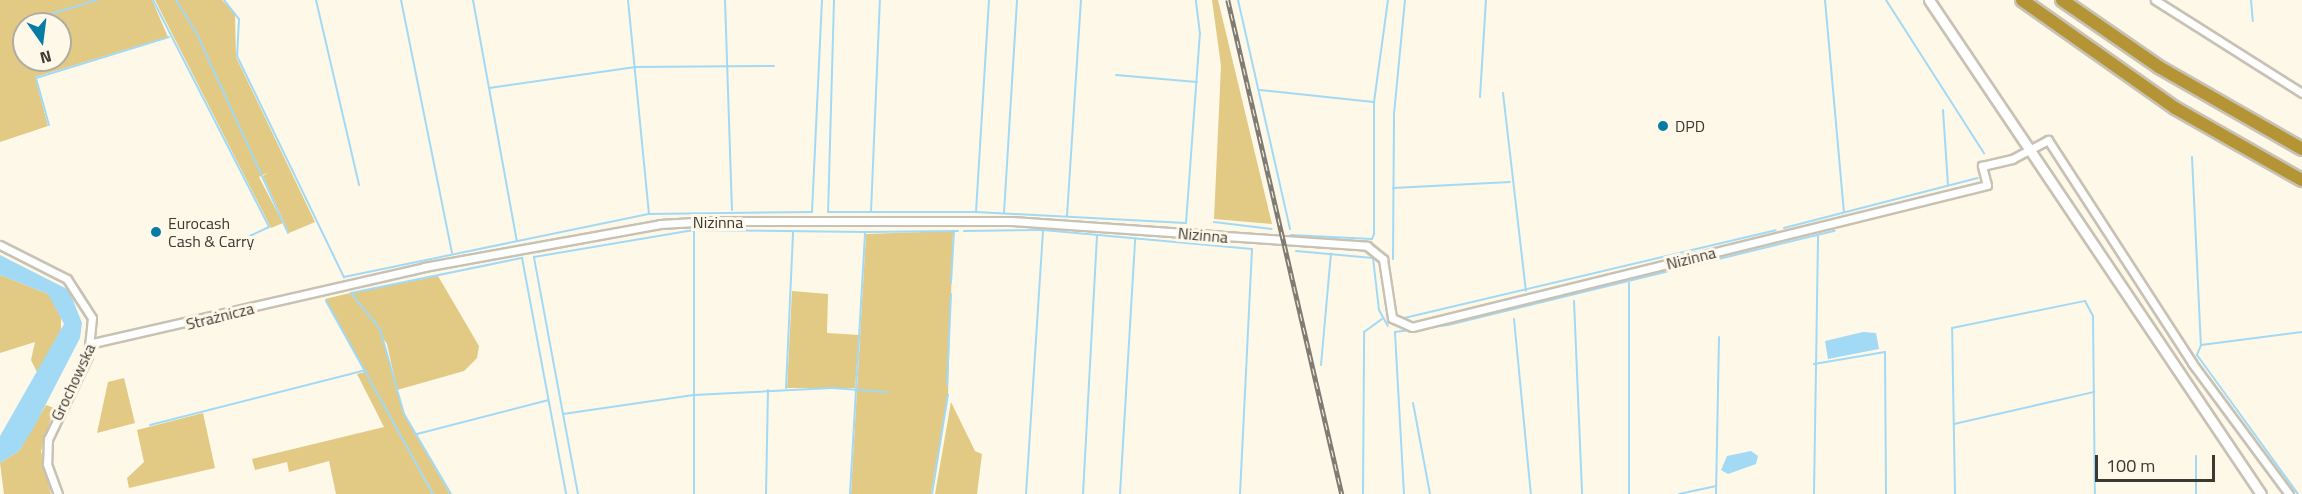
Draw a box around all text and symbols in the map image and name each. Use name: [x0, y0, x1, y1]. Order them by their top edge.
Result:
north arrow: [12, 12, 72, 72]
text: N: [38, 45, 54, 71]
place label: DPD: [1675, 116, 1705, 136]
marker: DPD: [1656, 119, 1670, 133]
street label: Nizinna: [693, 212, 743, 232]
place label: Eurocash Cash & Carry: [168, 213, 254, 251]
street label: Nizinna: [1177, 223, 1229, 247]
marker: Eurocash Cash & Carry: [149, 225, 163, 239]
street label: Nizinna: [1664, 243, 1718, 273]
street label: Strażnicza: [184, 298, 256, 334]
street label: Grochowska: [47, 340, 99, 424]
scale bar: [2098, 443, 2218, 481]
text: 100 m: [2106, 452, 2155, 479]

